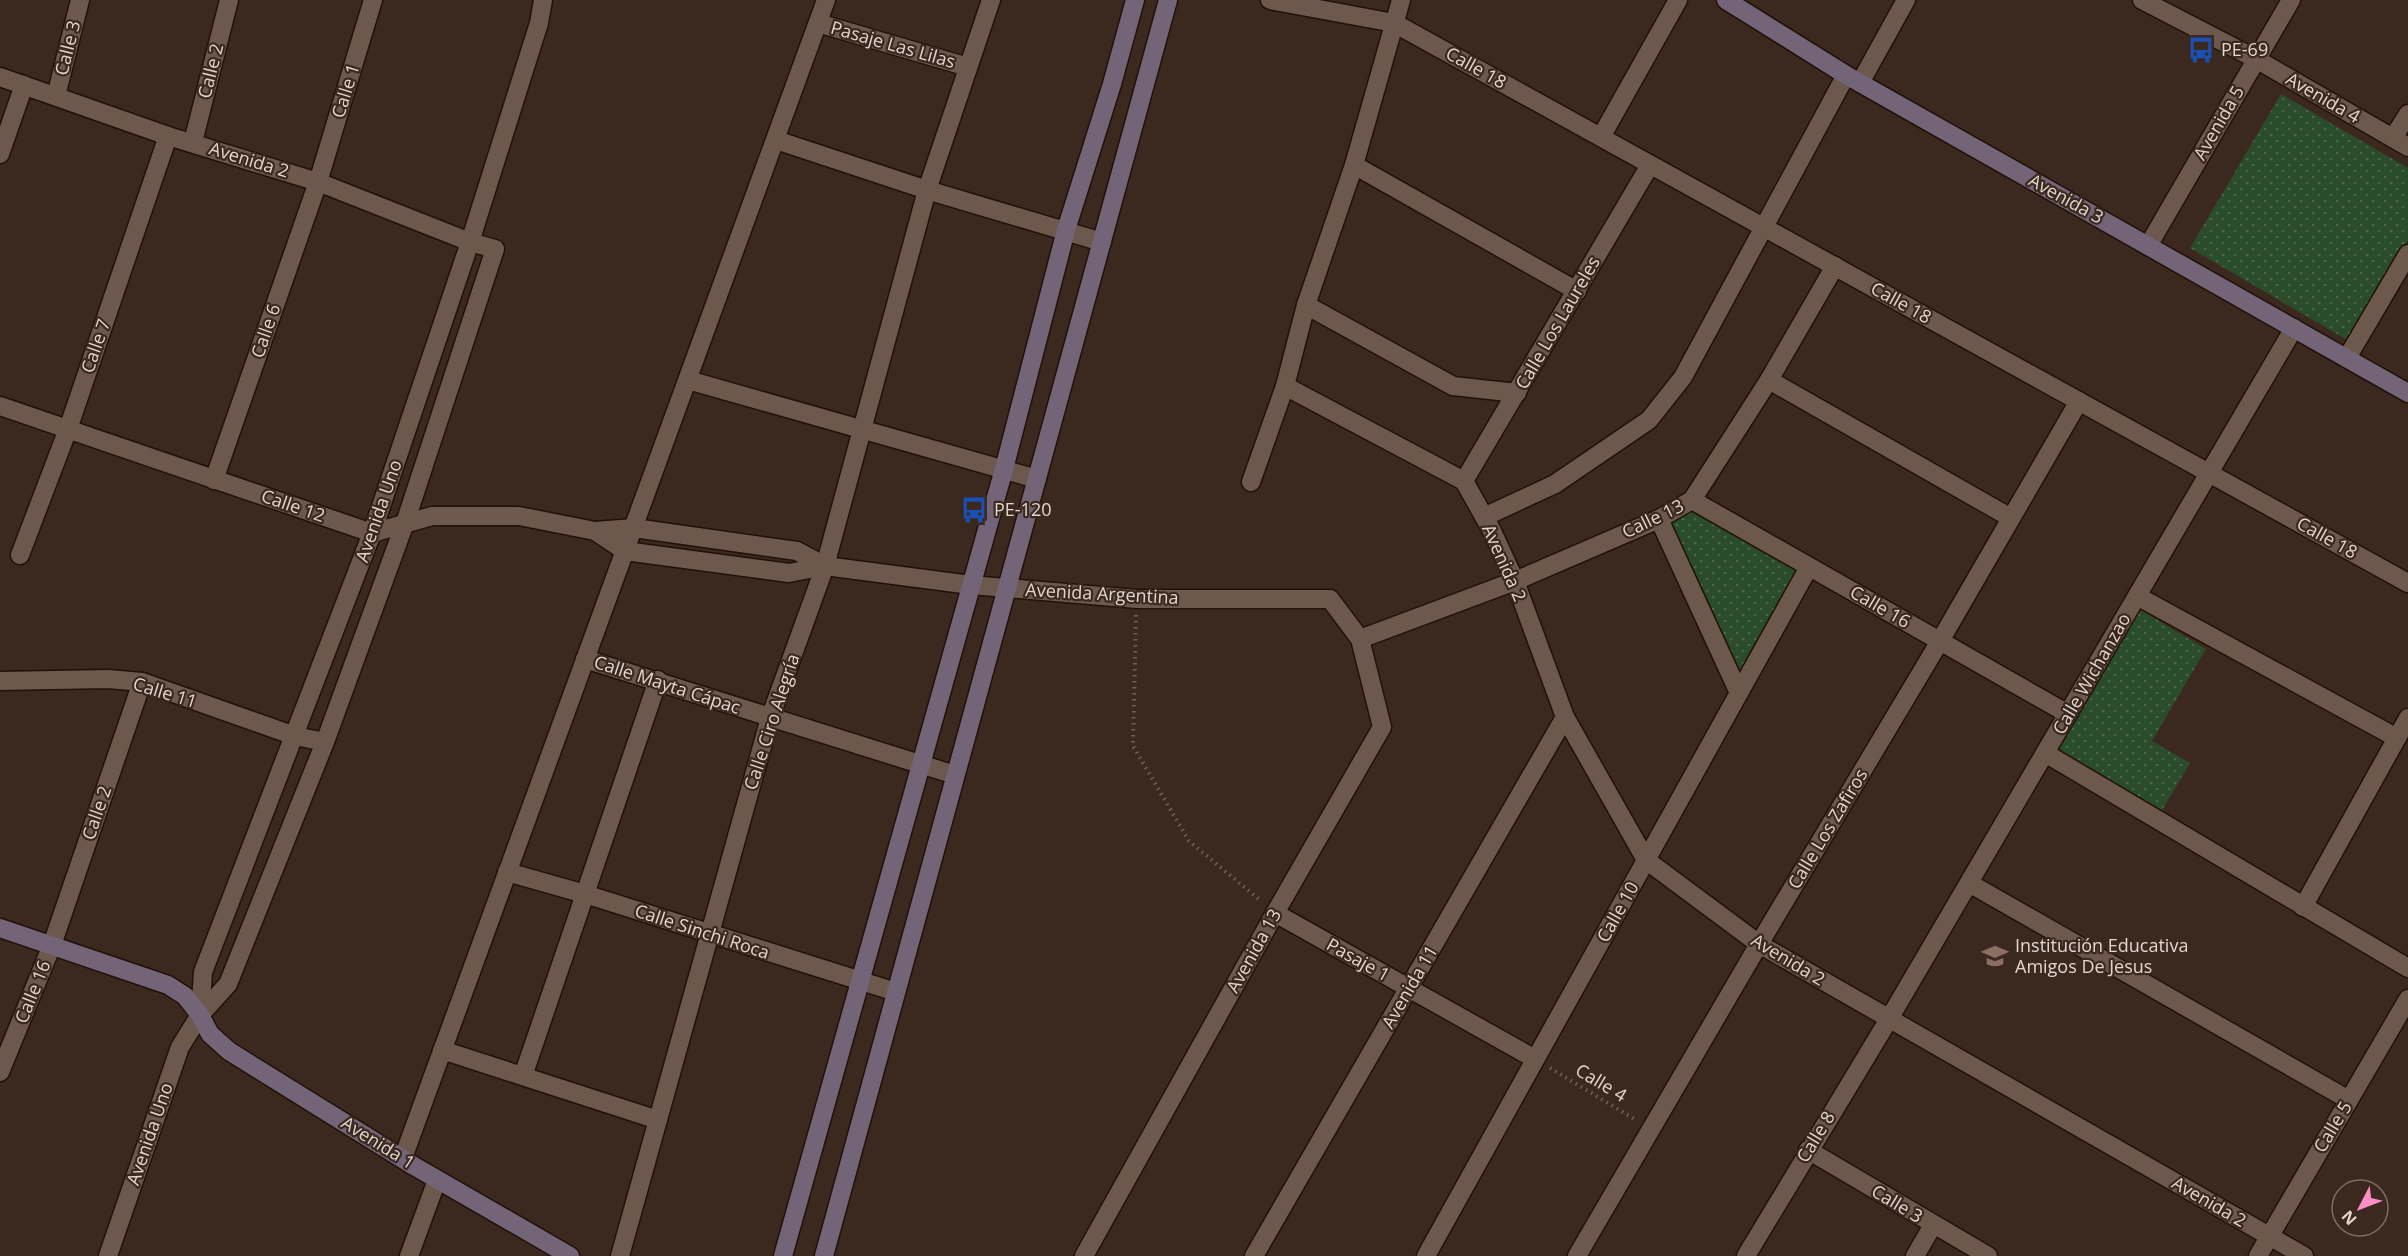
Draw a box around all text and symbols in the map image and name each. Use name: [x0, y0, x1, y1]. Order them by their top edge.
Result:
street label: Pasaje Las Lilas: [828, 15, 958, 73]
street label: Calle 3: [49, 18, 85, 78]
bus stop icon: PE-69: [2186, 35, 2216, 65]
place label: PE-69: [2221, 37, 2268, 61]
street label: Calle 2: [192, 41, 228, 101]
street label: Calle 18: [1442, 41, 1511, 94]
street label: Calle 1: [325, 61, 365, 121]
street label: Avenida 4: [2282, 66, 2365, 128]
street label: Avenida 5: [2187, 81, 2249, 164]
street label: Avenida 2: [207, 136, 292, 183]
street label: Avenida 3: [2025, 168, 2108, 229]
street label: Calle Los Laureles: [1509, 252, 1605, 393]
street label: Calle 18: [1867, 276, 1936, 329]
street label: Calle 6: [245, 301, 285, 361]
street label: Calle 7: [75, 316, 115, 376]
street label: Avenida Uno: [349, 456, 407, 565]
street label: Calle 12: [258, 483, 328, 527]
street label: Calle 13: [1618, 493, 1687, 543]
bus stop icon: PE-120: [959, 495, 989, 525]
place label: PE-120: [994, 497, 1052, 521]
street label: Calle 18: [2293, 511, 2362, 564]
street label: Avenida 2: [1477, 520, 1533, 605]
street label: Avenida Argentina: [1025, 577, 1179, 609]
street label: Calle 16: [1846, 579, 1915, 633]
street label: Calle Wichanzao: [2047, 608, 2136, 739]
street label: Calle Mayta Cápac: [591, 649, 744, 719]
street label: Calle Ciro Alegría: [738, 651, 804, 793]
street label: Calle 11: [130, 671, 200, 713]
street label: Calle Los Zafiros: [1782, 764, 1873, 893]
street label: Calle 2: [76, 783, 116, 843]
street label: Calle 10: [1591, 877, 1644, 946]
street label: Calle Sinchi Roca: [632, 898, 773, 964]
street label: Avenida 13: [1220, 904, 1286, 997]
street label: Avenida 2: [1747, 928, 1830, 991]
street label: Pasaje 1: [1322, 932, 1394, 986]
place label: Institución Educativa Amigos De Jesus: [2015, 933, 2188, 978]
street label: Avenida 11: [1376, 941, 1443, 1032]
school or university icon: Institución Educativa Amigos De Jesus: [1980, 941, 2010, 971]
street label: Calle 16: [9, 957, 56, 1027]
street label: Calle 4: [1572, 1058, 1631, 1107]
street label: Avenida Uno: [120, 1079, 178, 1188]
street label: Calle 5: [2308, 1097, 2357, 1156]
street label: Calle 8: [1791, 1107, 1840, 1166]
street label: Avenida 1: [337, 1110, 420, 1174]
street label: Avenida 2: [2168, 1170, 2251, 1232]
north arrow: [2330, 1178, 2390, 1238]
street label: Calle 3: [1868, 1179, 1927, 1228]
text: N: [2336, 1206, 2361, 1230]

